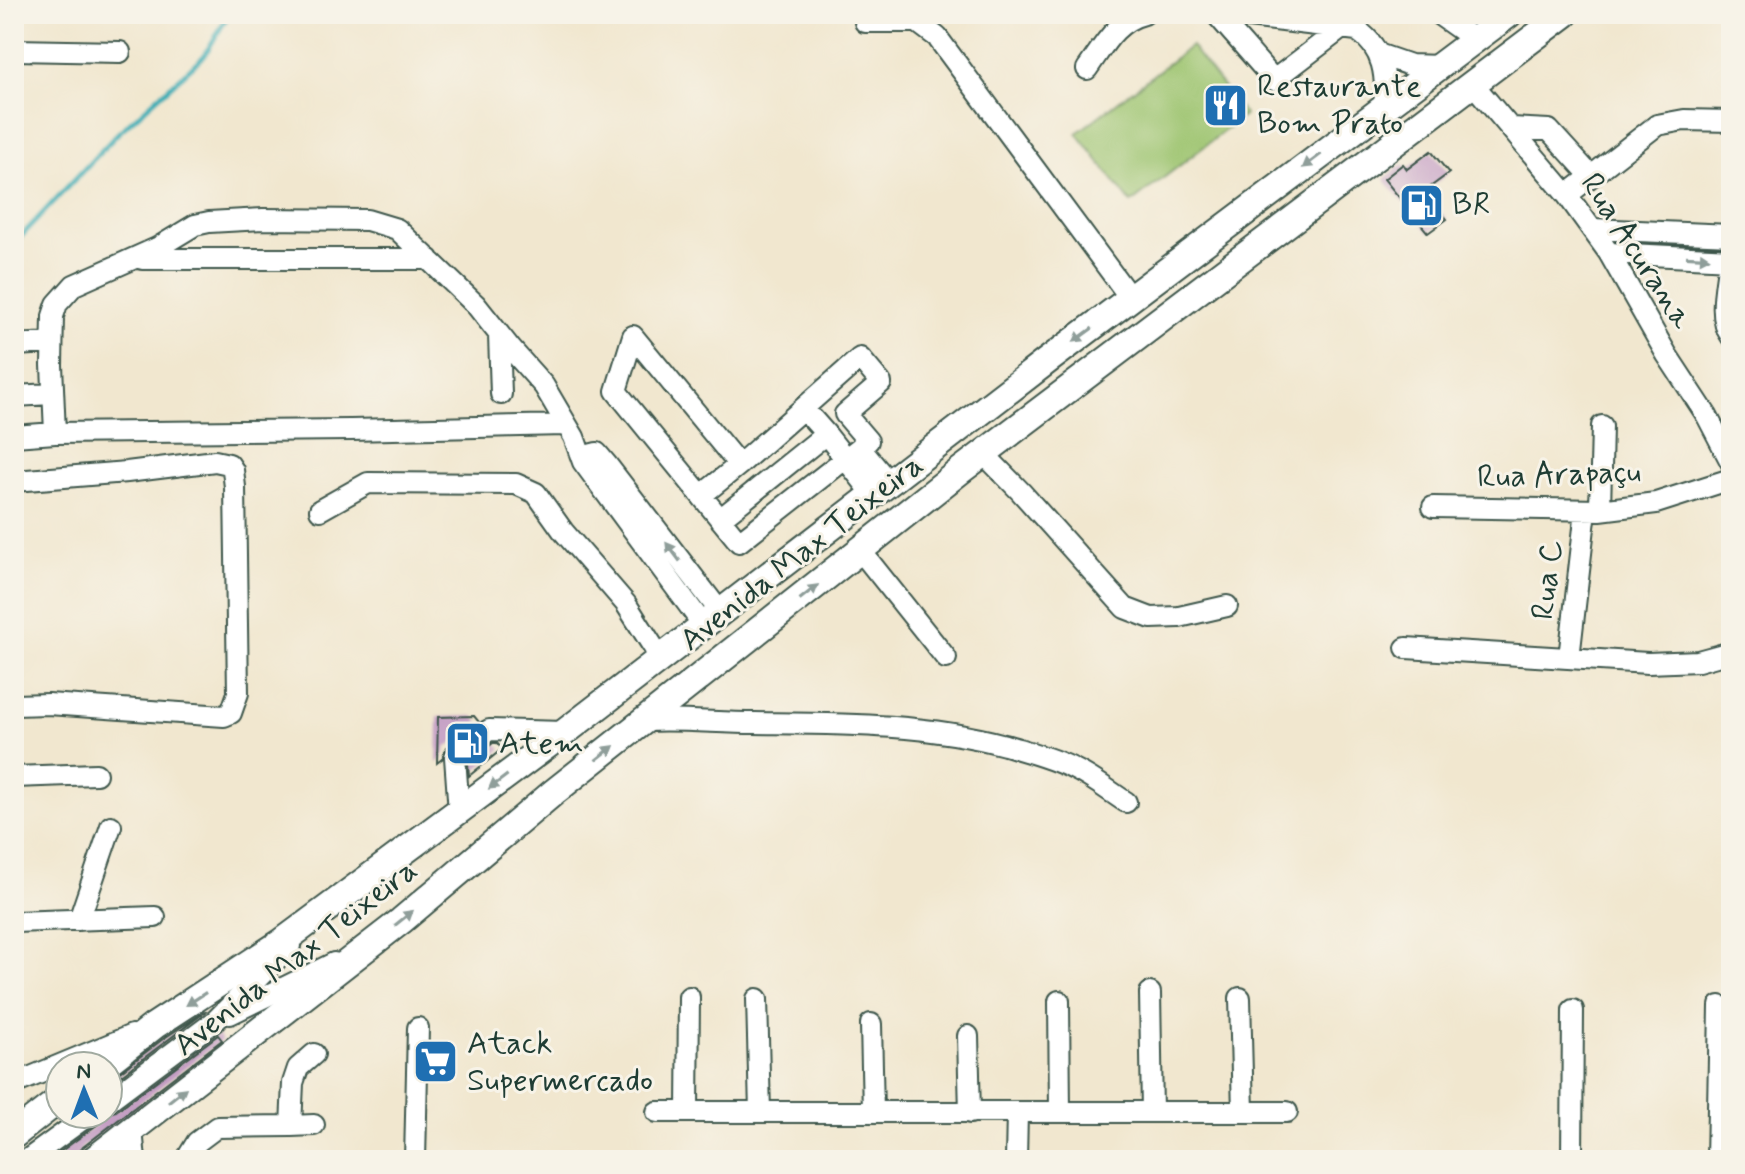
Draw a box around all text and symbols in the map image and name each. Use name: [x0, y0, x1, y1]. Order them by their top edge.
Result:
place label: Restaurante Bom Prato: [1257, 66, 1422, 145]
restaurant icon: Restaurante Bom Prato: [1202, 81, 1250, 129]
one-way arrow: [1302, 153, 1322, 169]
street label: Rua Acurana: [1570, 165, 1702, 338]
fuel station icon: BR: [1397, 181, 1445, 229]
place label: BR: [1452, 184, 1490, 226]
one-way arrow: [1686, 251, 1711, 264]
one-way arrow: [1072, 327, 1093, 342]
street label: Avenida Max Teixeira: [672, 445, 932, 661]
street label: Rua Arapaçu: [1476, 451, 1642, 499]
street label: Rua C: [1522, 538, 1574, 622]
one-way arrow: [665, 542, 681, 562]
one-way arrow: [799, 584, 819, 600]
fuel station icon: Atem: [444, 720, 492, 768]
place label: Atem: [499, 723, 584, 765]
one-way arrow: [595, 745, 615, 761]
one-way arrow: [488, 774, 508, 790]
street label: Avenida Max Teixeira: [166, 850, 426, 1066]
one-way arrow: [394, 911, 414, 927]
one-way arrow: [185, 991, 206, 1006]
place label: Atack Supermercado: [467, 1023, 653, 1102]
supermarket icon: Atack Supermercado: [412, 1038, 460, 1086]
north arrow: [44, 1050, 124, 1130]
text: N: [76, 1058, 91, 1086]
one-way arrow: [167, 1087, 187, 1103]

